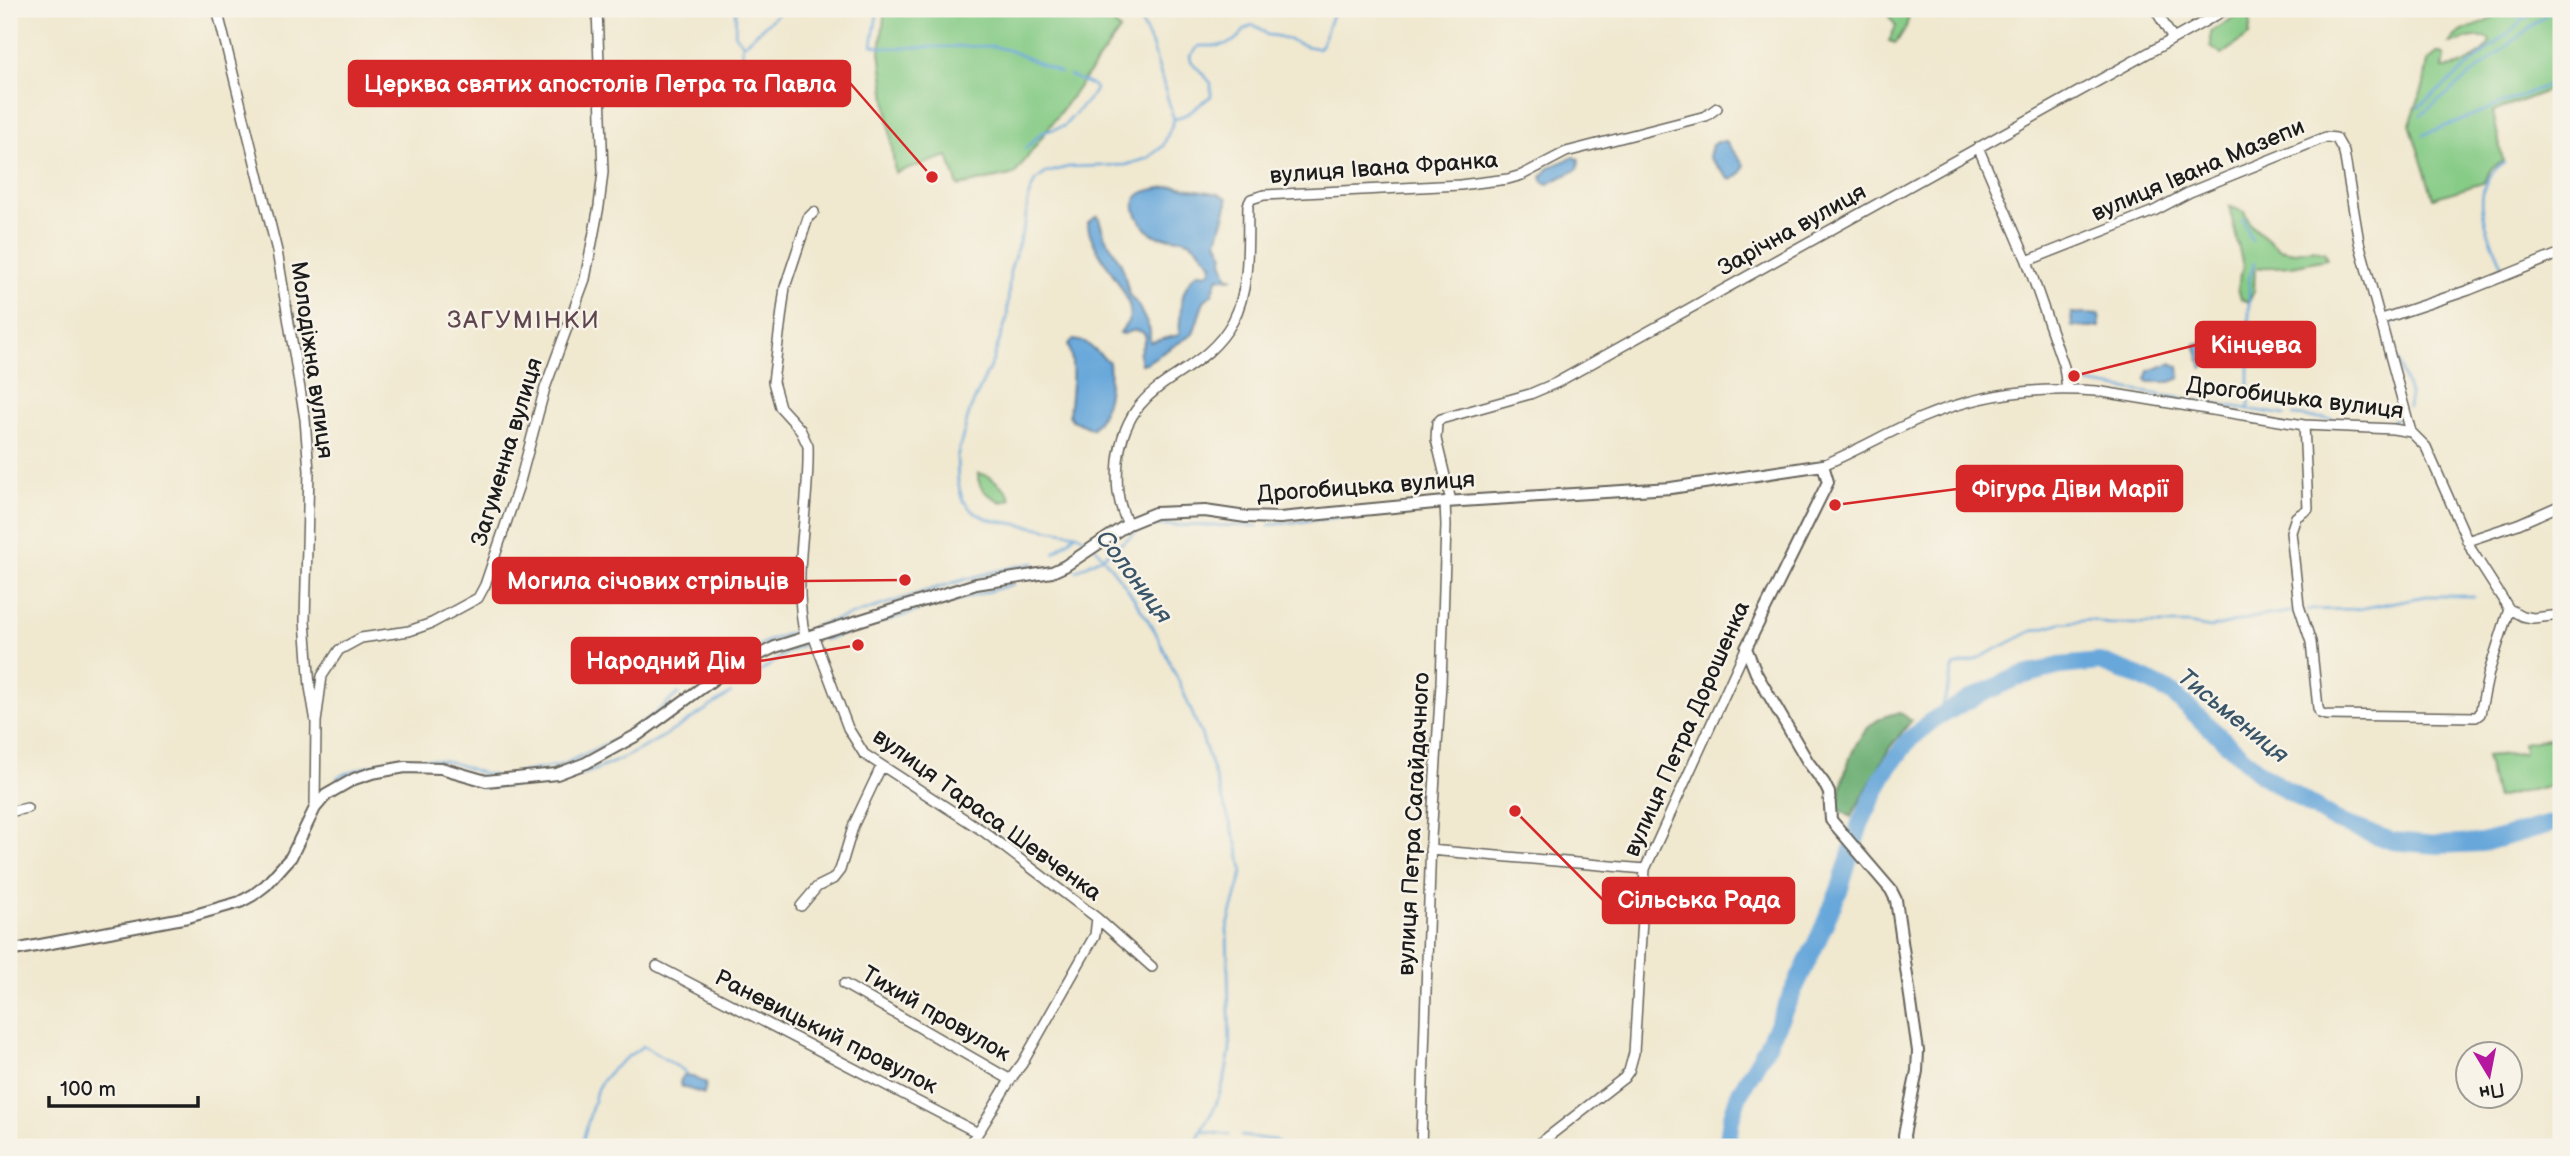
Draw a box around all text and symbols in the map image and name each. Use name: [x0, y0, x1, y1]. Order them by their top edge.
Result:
callout: Церква святих апостолів Петра та Павла: [349, 61, 850, 106]
text: Церква святих апостолів Петра та Павла: [364, 70, 837, 99]
street label: вулиця Івана Мазепи: [2087, 112, 2309, 228]
street label: вулиця Івана Франка: [1269, 146, 1500, 190]
street label: Зарічна вулиця: [1713, 178, 1871, 282]
street label: Молодіжна вулиця: [284, 260, 340, 460]
district label: ЗАГУМІНКИ: [447, 306, 601, 335]
callout: Кінцева: [2196, 322, 2315, 367]
text: Кінцева: [2211, 331, 2303, 360]
street label: Загуменна вулиця: [465, 355, 549, 549]
street label: Дрогобицька вулиця: [2185, 371, 2405, 425]
street label: Дрогобицька вулиця: [1256, 465, 1476, 509]
callout: Фігура Діви Марії: [1957, 466, 2182, 511]
text: Фігура Діви Марії: [1972, 475, 2169, 504]
water label: Солониця: [1090, 525, 1179, 630]
callout: Могила січових стрільців: [493, 558, 803, 603]
text: Могила січових стрільців: [507, 567, 789, 596]
street label: вулиця Петра Дорошенка: [1618, 596, 1756, 861]
callout: Народний Дім: [572, 638, 760, 683]
text: Народний Дім: [586, 647, 746, 676]
water label: Тисьмениця: [2172, 662, 2295, 770]
street label: вулиця Петра Сагайдачного: [1392, 672, 1436, 976]
street label: вулиця Тараса Шевченка: [867, 723, 1107, 908]
callout: Сільська Рада: [1603, 878, 1794, 923]
text: Сільська Рада: [1617, 886, 1782, 915]
street label: Тихий провулок: [857, 960, 1016, 1068]
street label: Раневицький провулок: [710, 964, 943, 1101]
north arrow: [2454, 1040, 2524, 1110]
scale bar: [49, 1065, 198, 1109]
text: 100 m: [60, 1077, 116, 1102]
text: Пн: [2477, 1077, 2506, 1104]

